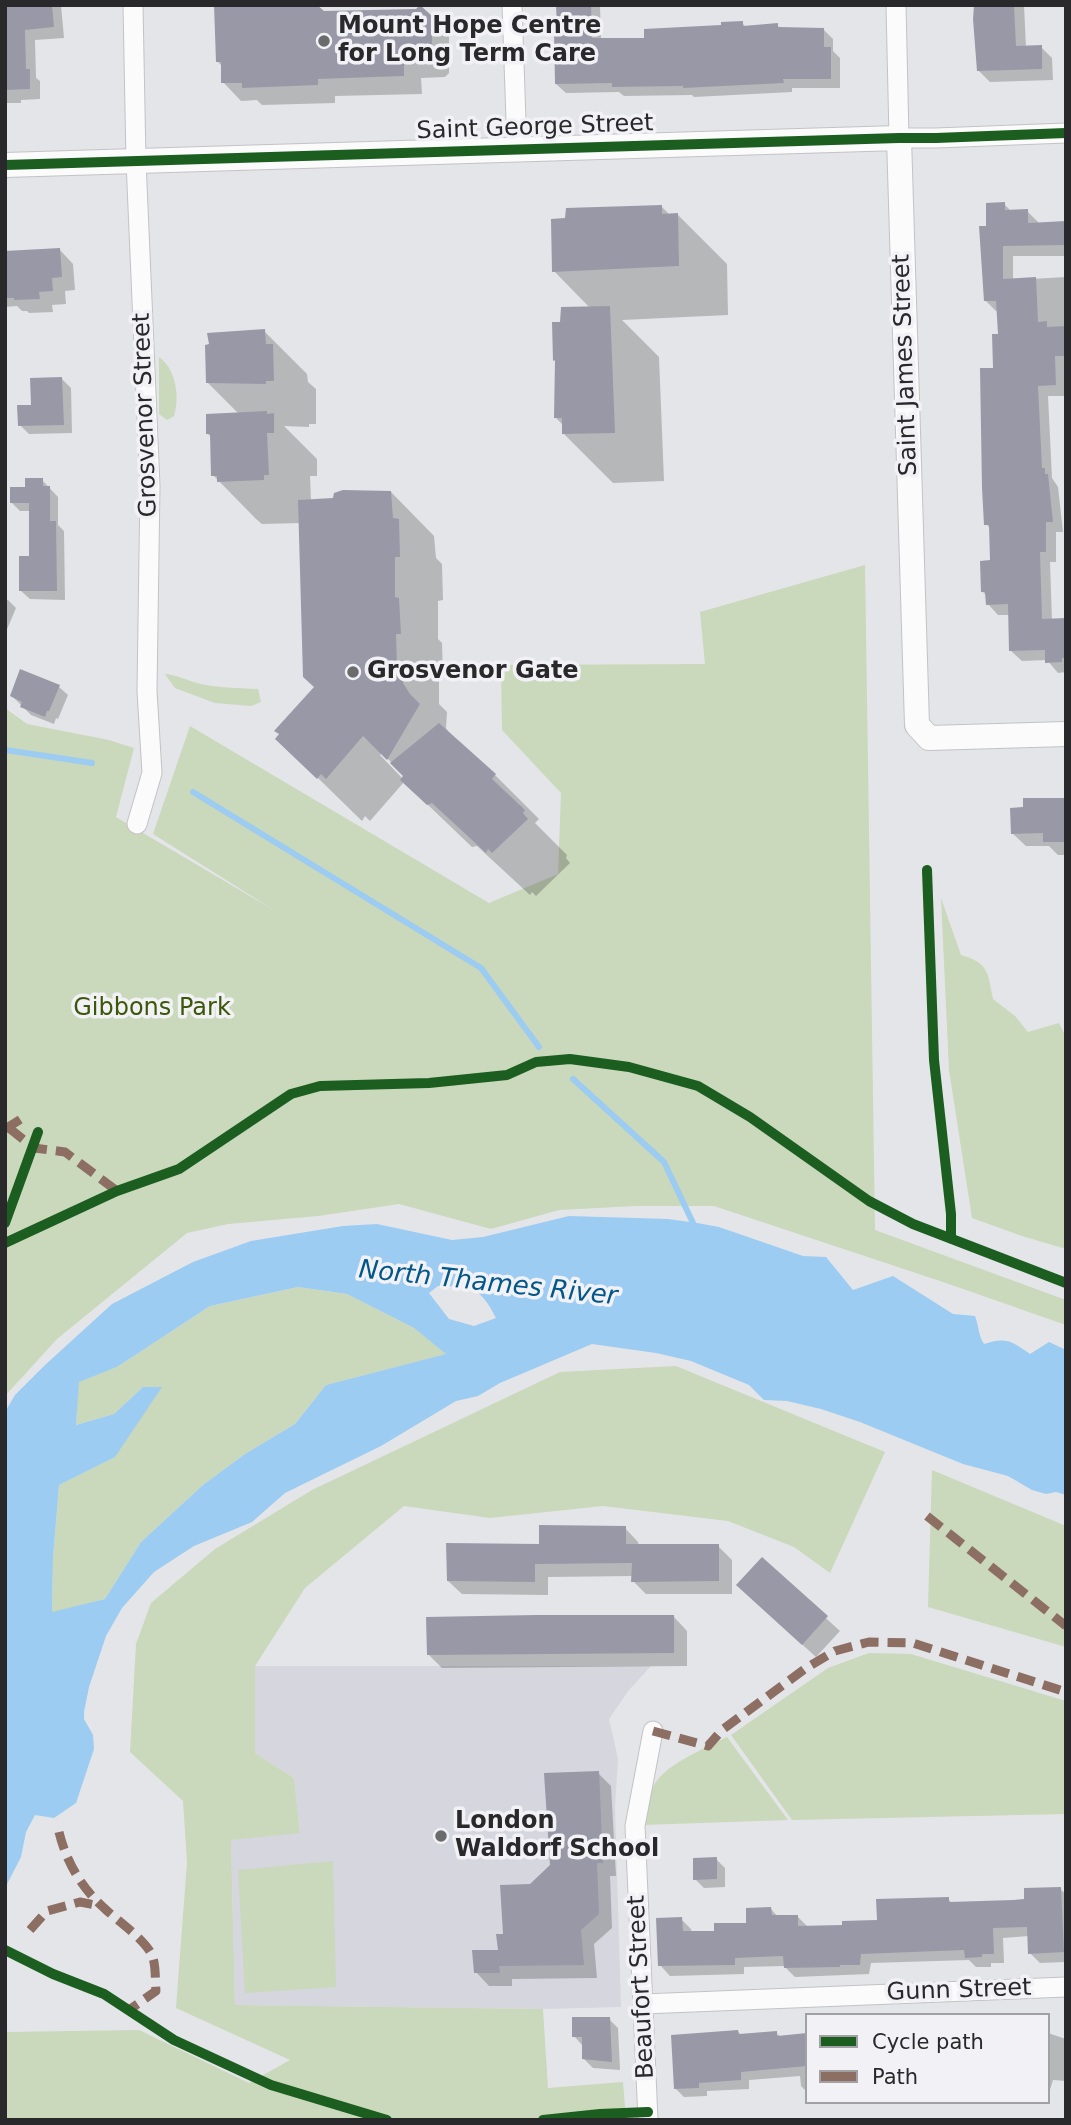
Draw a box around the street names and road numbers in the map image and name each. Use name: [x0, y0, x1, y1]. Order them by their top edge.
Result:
street label: Saint George Street: [416, 109, 654, 147]
street label: Saint James Street: [888, 254, 924, 476]
street label: Grosvenor Street: [128, 312, 164, 518]
street label: Beaufort Street: [623, 1894, 661, 2080]
street label: Gunn Street: [886, 1974, 1032, 2008]

